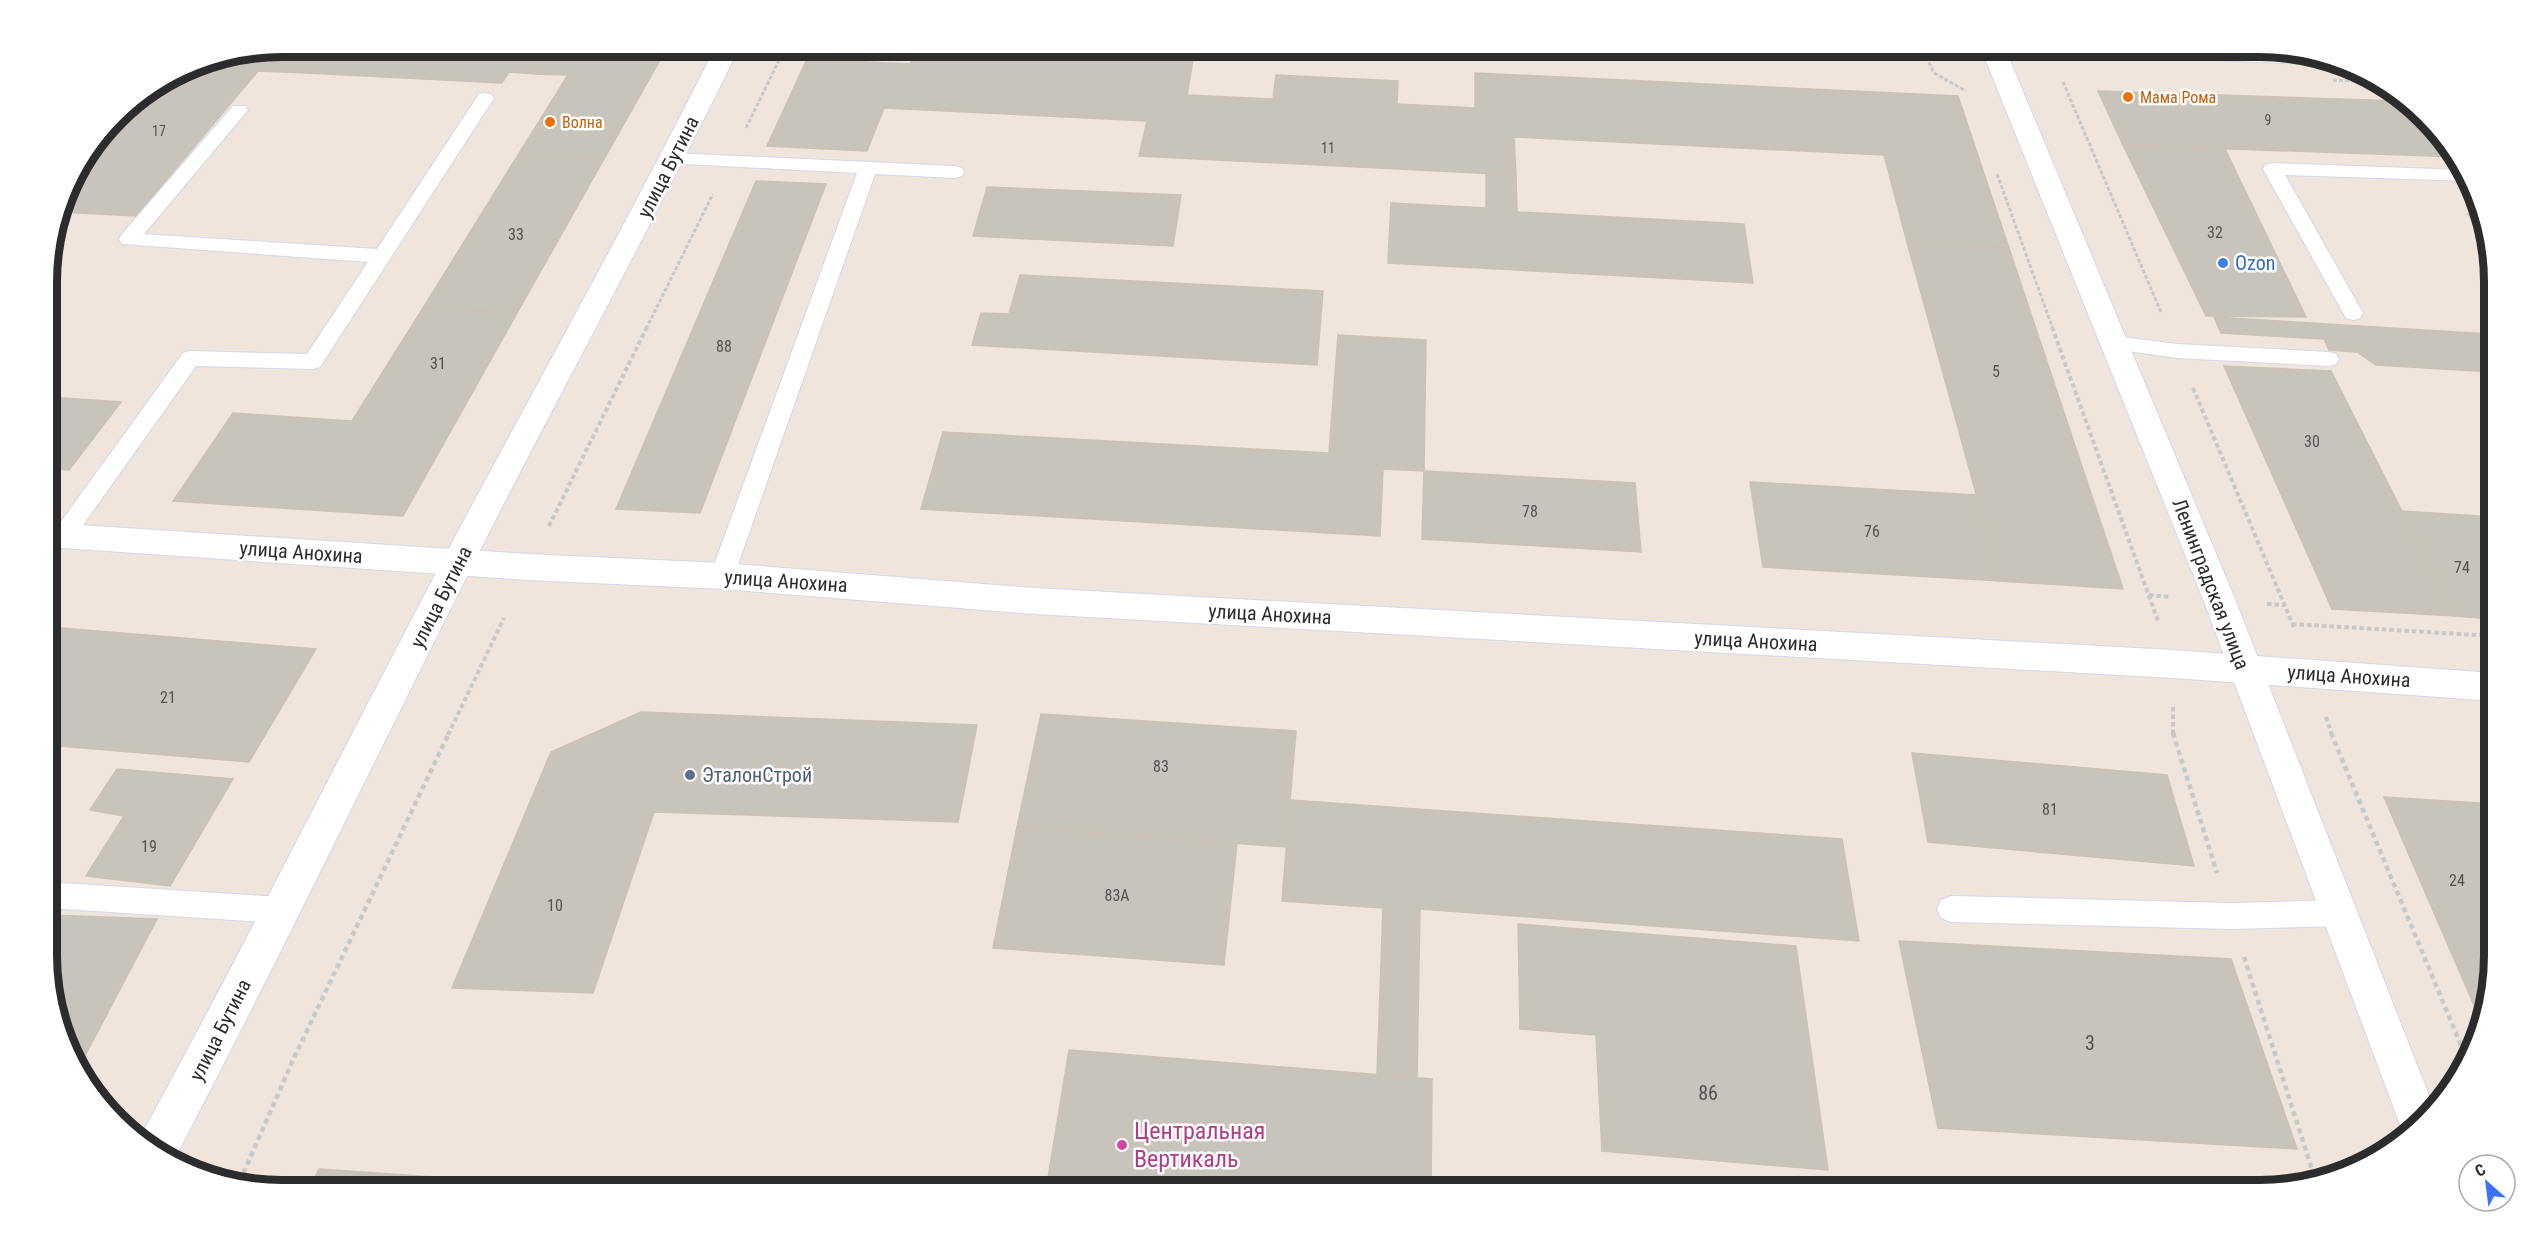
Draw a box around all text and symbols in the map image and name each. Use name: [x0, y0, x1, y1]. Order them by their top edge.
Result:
place label: Мама Рома: [2140, 88, 2216, 107]
marker: Мама Рома: [2121, 90, 2135, 104]
street label: улица Бутина: [632, 112, 704, 222]
house number: 9: [2265, 112, 2271, 128]
place label: Волна: [562, 113, 603, 132]
marker: Волна: [543, 115, 557, 129]
house number: 17: [152, 123, 166, 139]
house number: 11: [1321, 140, 1335, 156]
house number: 32: [2207, 223, 2223, 242]
house number: 33: [508, 225, 524, 244]
place label: Ozon: [2235, 251, 2275, 275]
marker: Ozon: [2216, 256, 2230, 270]
house number: 88: [716, 337, 732, 356]
house number: 31: [430, 354, 446, 373]
house number: 5: [1992, 362, 2000, 381]
house number: 30: [2304, 432, 2320, 451]
street label: Ленинградская улица: [2167, 495, 2255, 673]
house number: 78: [1522, 502, 1538, 521]
house number: 76: [1864, 522, 1880, 541]
street label: улица Анохина: [239, 536, 363, 568]
street label: улица Бутина: [405, 542, 477, 652]
house number: 74: [2454, 558, 2470, 577]
street label: улица Анохина: [724, 565, 848, 597]
street label: улица Анохина: [1208, 599, 1332, 629]
street label: улица Анохина: [1694, 626, 1818, 656]
street label: улица Анохина: [2287, 660, 2411, 692]
house number: 21: [160, 688, 176, 707]
house number: 83: [1153, 757, 1169, 776]
place label: ЭталонСтрой: [702, 763, 812, 787]
marker: ЭталонСтрой: [683, 768, 697, 782]
house number: 81: [2042, 800, 2058, 819]
house number: 19: [141, 837, 157, 856]
house number: 24: [2449, 871, 2465, 890]
house number: 83А: [1104, 886, 1130, 905]
house number: 10: [547, 896, 563, 915]
street label: улица Бутина: [184, 975, 256, 1085]
house number: 3: [2085, 1031, 2095, 1055]
house number: 86: [1698, 1081, 1718, 1105]
place label: Центральная Вертикаль: [1134, 1117, 1265, 1173]
marker: Центральная Вертикаль: [1115, 1138, 1129, 1152]
north arrow: [2457, 1153, 2517, 1213]
text: С: [2472, 1160, 2489, 1181]

